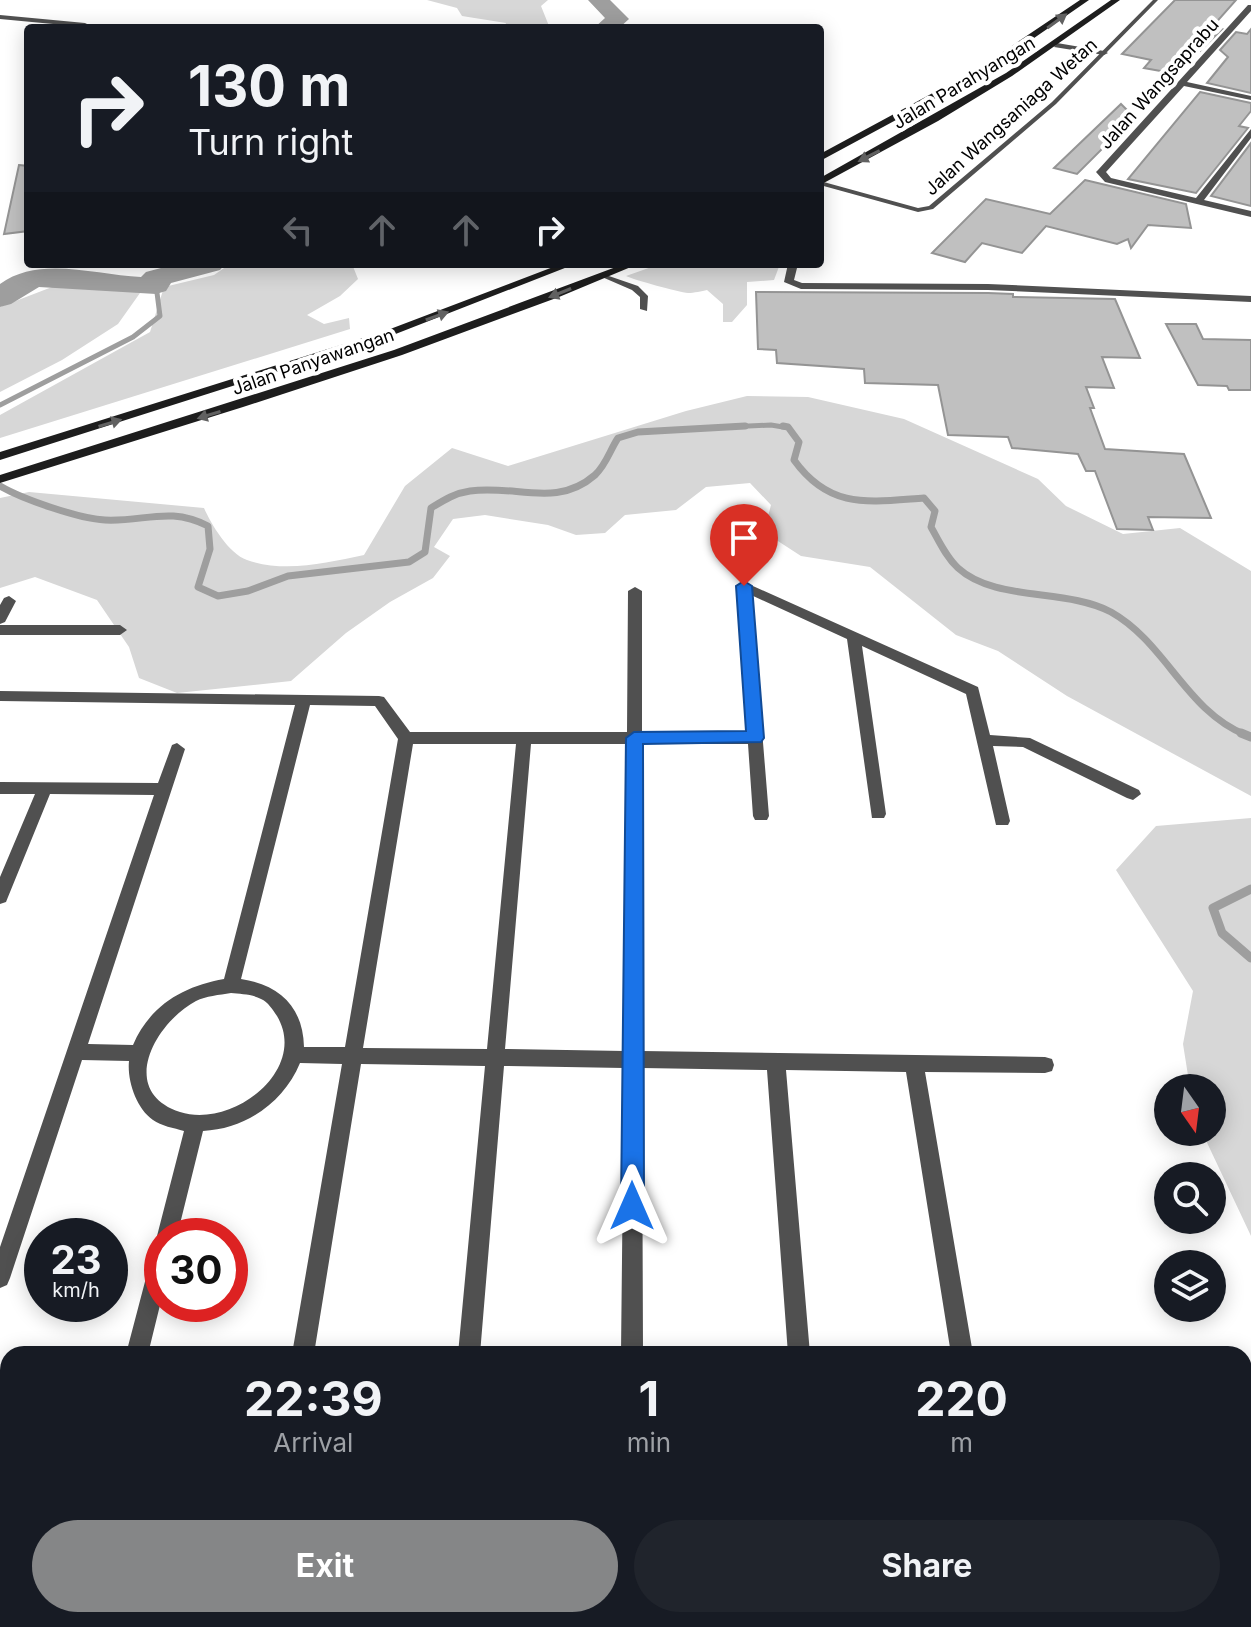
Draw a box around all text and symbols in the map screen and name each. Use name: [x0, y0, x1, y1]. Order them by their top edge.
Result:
one-way arrow: [1046, 14, 1067, 29]
street label: Jalan Wangsaprabu: [1095, 14, 1223, 153]
street label: Jalan Parahyangan: [889, 32, 1039, 133]
street label: Jalan Wangsaniaga Wetan: [920, 34, 1101, 199]
text: 130 m: [188, 52, 350, 120]
icon: right: [56, 56, 160, 160]
text: Turn right: [188, 120, 353, 164]
one-way arrow: [858, 149, 881, 162]
icon: left: [276, 208, 320, 252]
icon: ahead: [360, 208, 404, 252]
icon: ahead: [444, 208, 488, 252]
icon: right: [528, 208, 572, 252]
one-way arrow: [548, 287, 572, 300]
one-way arrow: [425, 309, 449, 322]
street label: Jalan Panyawangan: [229, 324, 397, 399]
one-way arrow: [197, 409, 221, 422]
one-way arrow: [98, 416, 122, 429]
pin: [710, 504, 778, 586]
icon: arrive: [722, 516, 766, 560]
north arrow: [1154, 1074, 1226, 1146]
map controls: [1154, 1074, 1226, 1322]
button: search: [1154, 1162, 1226, 1234]
position arrow: [590, 1164, 674, 1248]
speed limit sign: 30: [144, 1218, 248, 1322]
text: 23: [50, 1235, 102, 1284]
button: layers: [1154, 1250, 1226, 1322]
text: km/h: [52, 1278, 100, 1302]
text: 22:39: [244, 1369, 383, 1428]
text: 1: [639, 1369, 659, 1428]
text: 220: [915, 1369, 1008, 1428]
text: Arrival: [273, 1427, 353, 1458]
text: min: [627, 1427, 671, 1458]
text: m: [950, 1427, 973, 1458]
button: Exit: [32, 1520, 618, 1612]
button: Share: [634, 1520, 1220, 1612]

